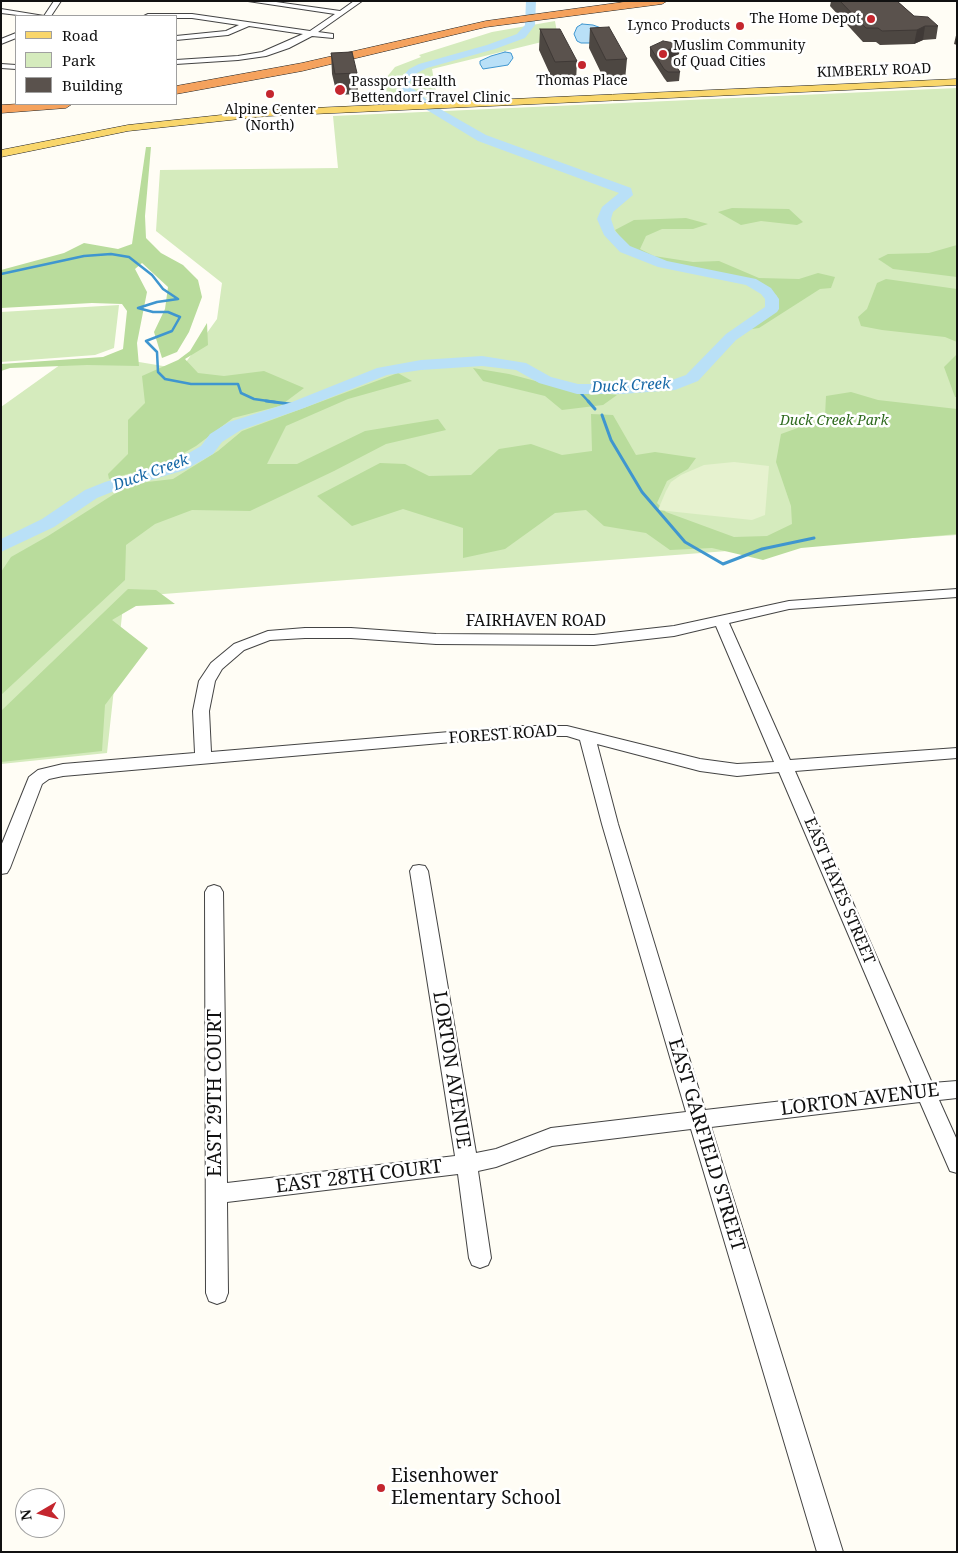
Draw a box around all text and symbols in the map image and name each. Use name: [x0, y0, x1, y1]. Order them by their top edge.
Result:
place label: The Home Depot: [750, 11, 861, 27]
marker: The Home Depot: [865, 13, 877, 25]
legend: [15, 15, 178, 105]
place label: Lynco Products: [627, 18, 730, 34]
marker: Lynco Products: [734, 20, 746, 32]
text: Road: [62, 25, 98, 45]
place label: Muslim Community of Quad Cities: [673, 38, 805, 70]
marker: Muslim Community of Quad Cities: [657, 48, 669, 60]
text: Park: [62, 50, 95, 70]
marker: Thomas Place: [576, 59, 588, 71]
street label: KIMBERLY ROAD: [817, 61, 931, 81]
place label: Thomas Place: [536, 73, 628, 89]
place label: Passport Health Bettendorf Travel Clinic: [351, 74, 510, 106]
text: Building: [62, 75, 123, 95]
marker: Passport Health Bettendorf Travel Clinic: [333, 83, 347, 97]
marker: Alpine Center (North): [264, 88, 276, 100]
place label: Alpine Center (North): [224, 102, 316, 134]
water label: Duck Creek: [591, 375, 671, 397]
park label: Duck Creek Park: [780, 413, 888, 429]
water label: Duck Creek: [111, 451, 191, 495]
street label: FAIRHAVEN ROAD: [466, 611, 606, 631]
street label: FOREST ROAD: [448, 722, 558, 748]
street label: EAST HAYES STREET: [799, 815, 879, 967]
street label: LORTON AVENUE: [427, 990, 475, 1150]
street label: EAST 29TH COURT: [205, 1009, 227, 1177]
street label: EAST GARFIELD STREET: [663, 1036, 749, 1254]
street label: LORTON AVENUE: [780, 1079, 940, 1121]
street label: EAST 28TH COURT: [274, 1155, 444, 1199]
place label: Eisenhower Elementary School: [391, 1466, 561, 1510]
marker: Eisenhower Elementary School: [375, 1482, 387, 1494]
north arrow: [15, 1488, 65, 1538]
text: N: [15, 1508, 36, 1522]

